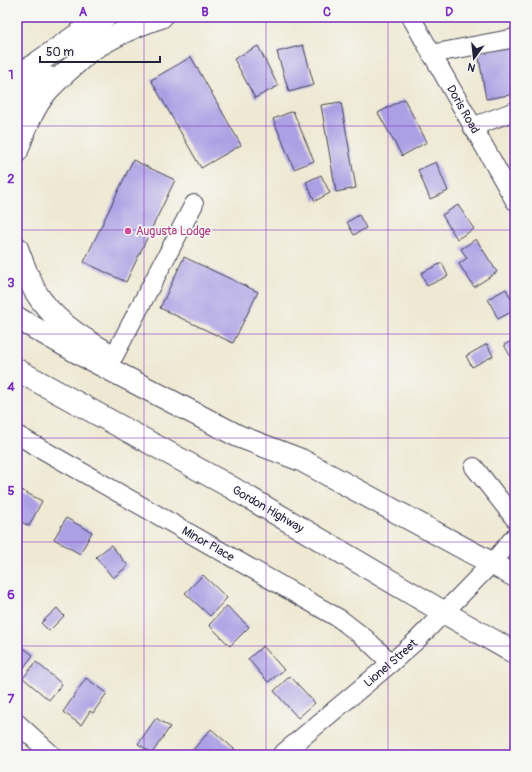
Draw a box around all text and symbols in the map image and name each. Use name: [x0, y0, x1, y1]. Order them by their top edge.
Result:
text: A: [79, 4, 88, 20]
text: B: [201, 4, 209, 20]
text: C: [323, 4, 331, 20]
text: D: [445, 4, 453, 20]
scale bar: [40, 38, 160, 64]
north arrow: [454, 38, 494, 78]
text: 50 m: [46, 45, 74, 60]
text: N: [466, 60, 477, 74]
text: 1: [8, 67, 14, 83]
street label: Doris Road: [443, 83, 482, 137]
text: 2: [7, 171, 15, 187]
place label: Augusta Lodge: [136, 224, 211, 239]
marker: Augusta Lodge: [123, 226, 133, 236]
text: 3: [7, 275, 15, 291]
text: 4: [7, 379, 15, 395]
text: 5: [7, 483, 15, 499]
street label: Gordon Highway: [229, 483, 306, 536]
street label: Minor Place: [179, 523, 237, 565]
text: 6: [7, 587, 15, 603]
street label: Lionel Street: [361, 636, 421, 691]
text: 7: [8, 691, 15, 707]

